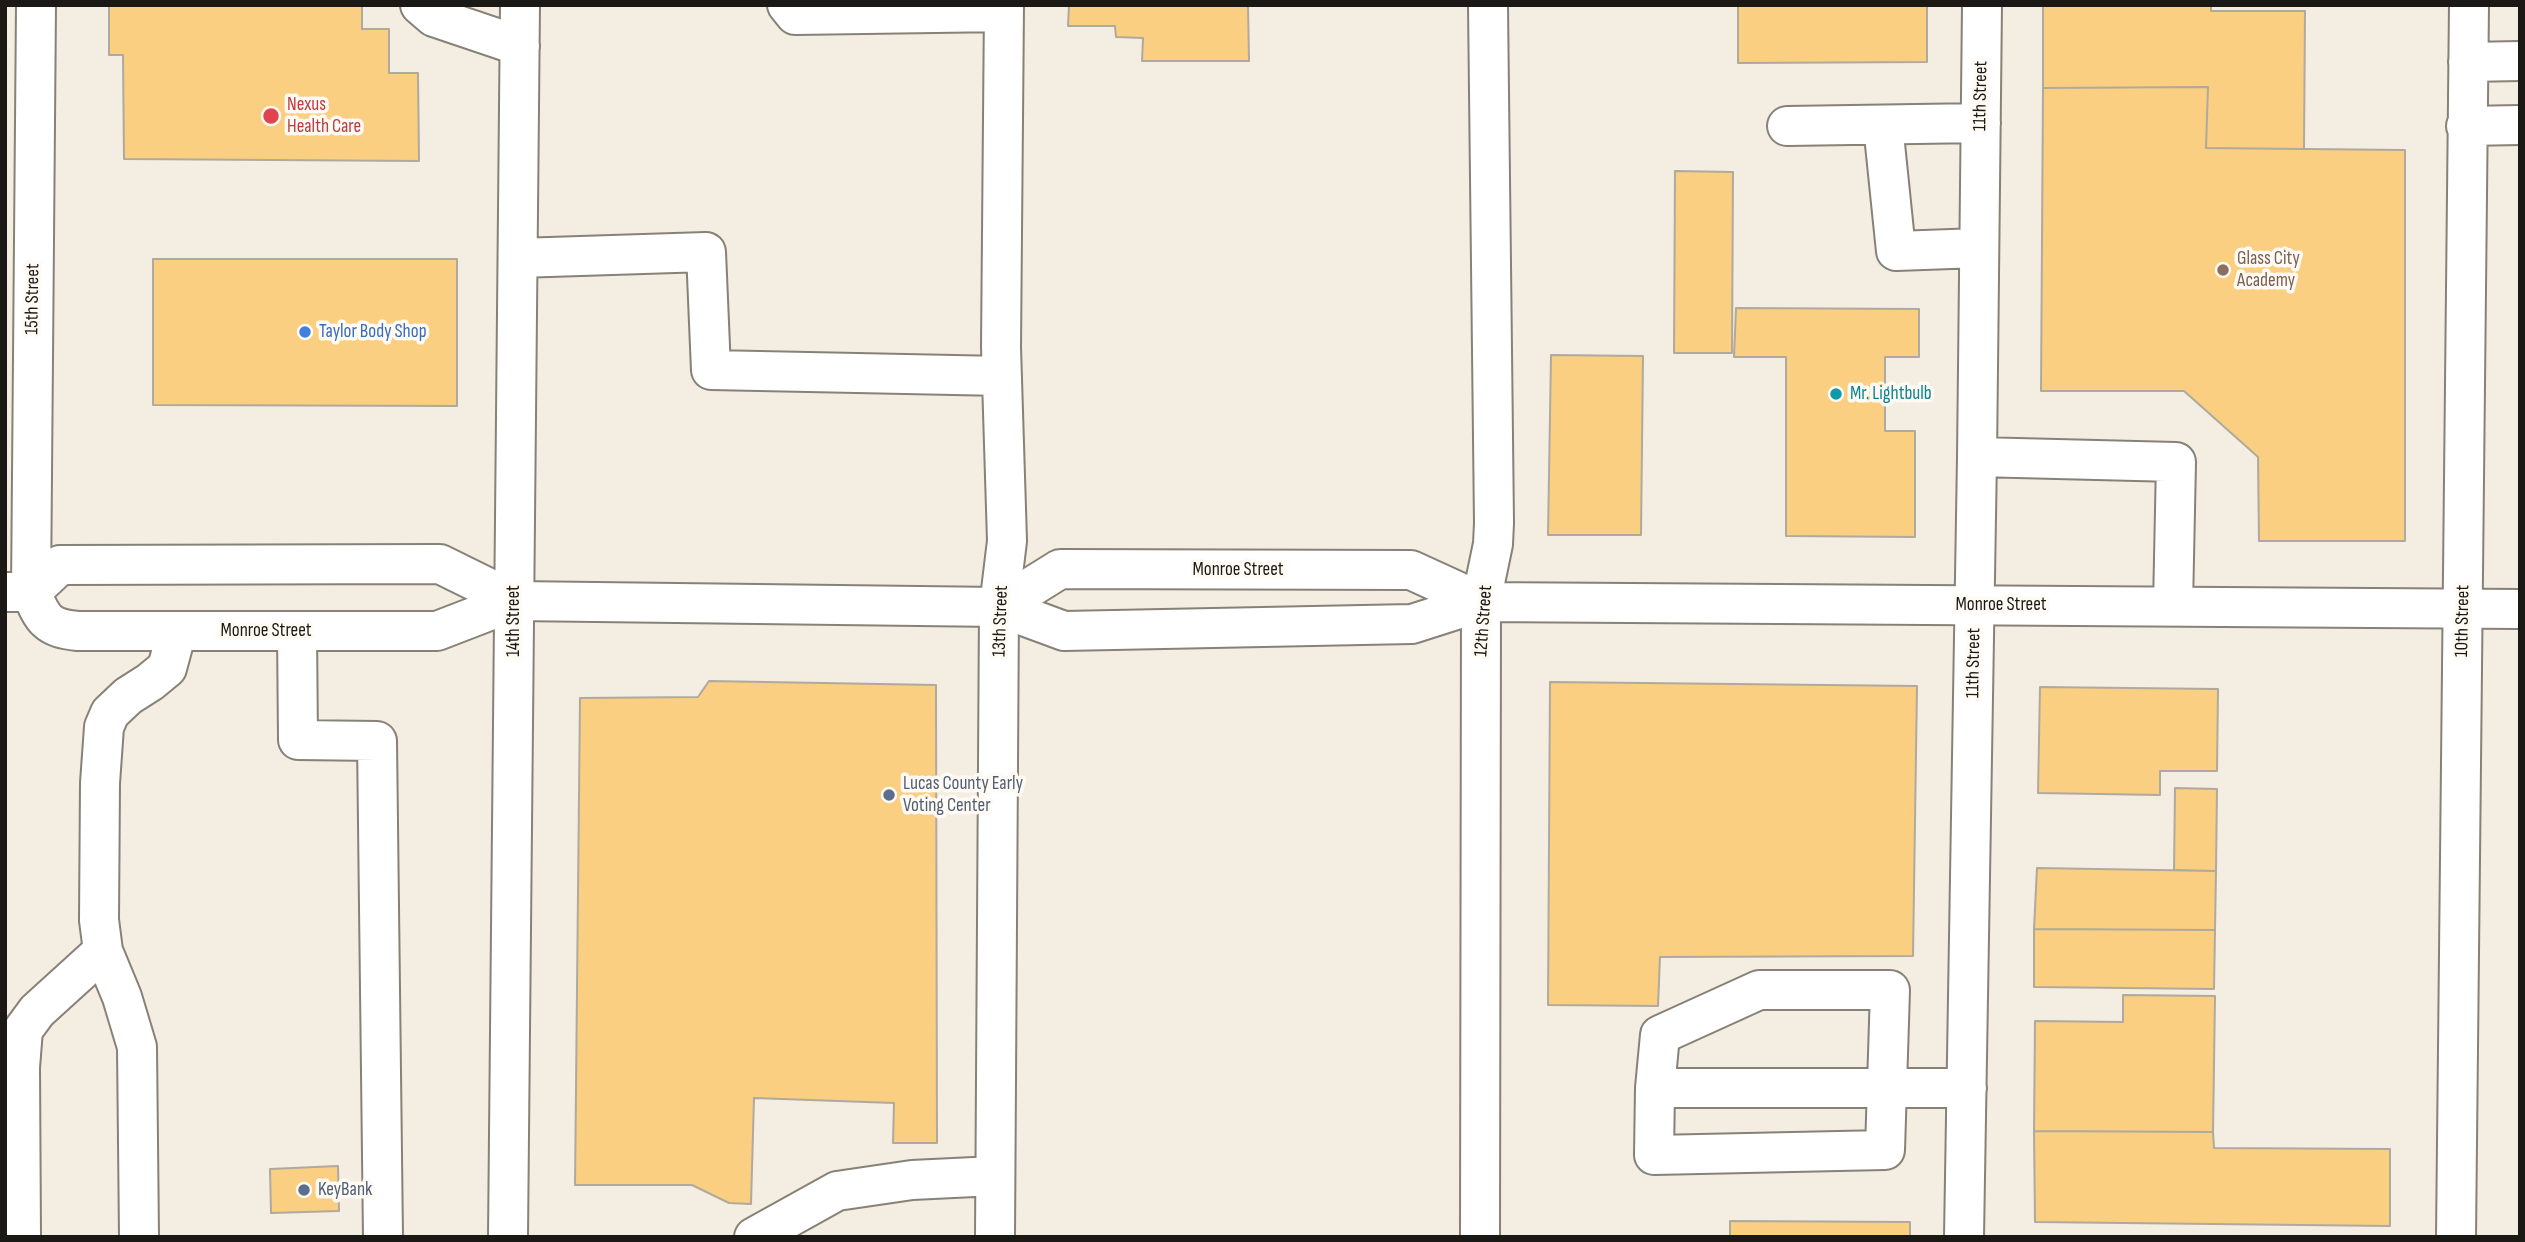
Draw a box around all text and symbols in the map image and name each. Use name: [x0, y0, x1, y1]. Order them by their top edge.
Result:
street label: 11th Street: [1969, 61, 1993, 131]
place label: Nexus Health Care: [287, 94, 361, 138]
marker: Nexus Health Care: [261, 106, 281, 126]
place label: Glass City Academy: [2237, 248, 2300, 292]
marker: Glass City Academy: [2215, 262, 2231, 278]
street label: 15th Street: [21, 263, 45, 335]
place label: Taylor Body Shop: [319, 321, 427, 343]
marker: Taylor Body Shop: [297, 324, 313, 340]
place label: Mr. Lightbulb: [1850, 383, 1932, 405]
marker: Mr. Lightbulb: [1828, 386, 1844, 402]
street label: Monroe Street: [1192, 559, 1284, 581]
street label: 12th Street: [1470, 584, 1498, 658]
street label: 14th Street: [503, 585, 525, 657]
street label: 13th Street: [988, 585, 1014, 657]
street label: 10th Street: [2451, 585, 2475, 657]
street label: Monroe Street: [1955, 594, 2047, 616]
street label: Monroe Street: [220, 620, 312, 642]
street label: 11th Street: [1962, 628, 1986, 698]
place label: Lucas County Early Voting Center: [903, 773, 1023, 817]
marker: Lucas County Early Voting Center: [881, 787, 897, 803]
place label: KeyBank: [318, 1179, 372, 1201]
marker: KeyBank: [296, 1182, 312, 1198]

